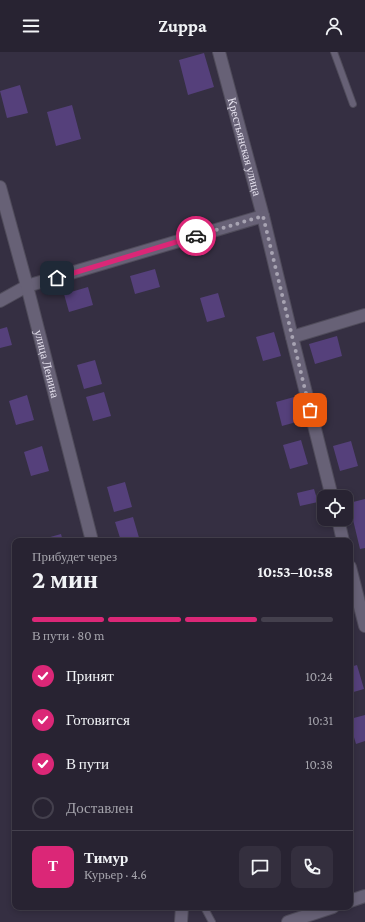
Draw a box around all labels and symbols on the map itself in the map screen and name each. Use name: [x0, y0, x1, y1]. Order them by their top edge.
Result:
street label: Крестьянская улица: [224, 96, 264, 198]
courier: [176, 216, 216, 256]
pin: [40, 261, 74, 295]
street label: улица Ленина: [31, 328, 62, 400]
pin: [293, 393, 327, 427]

